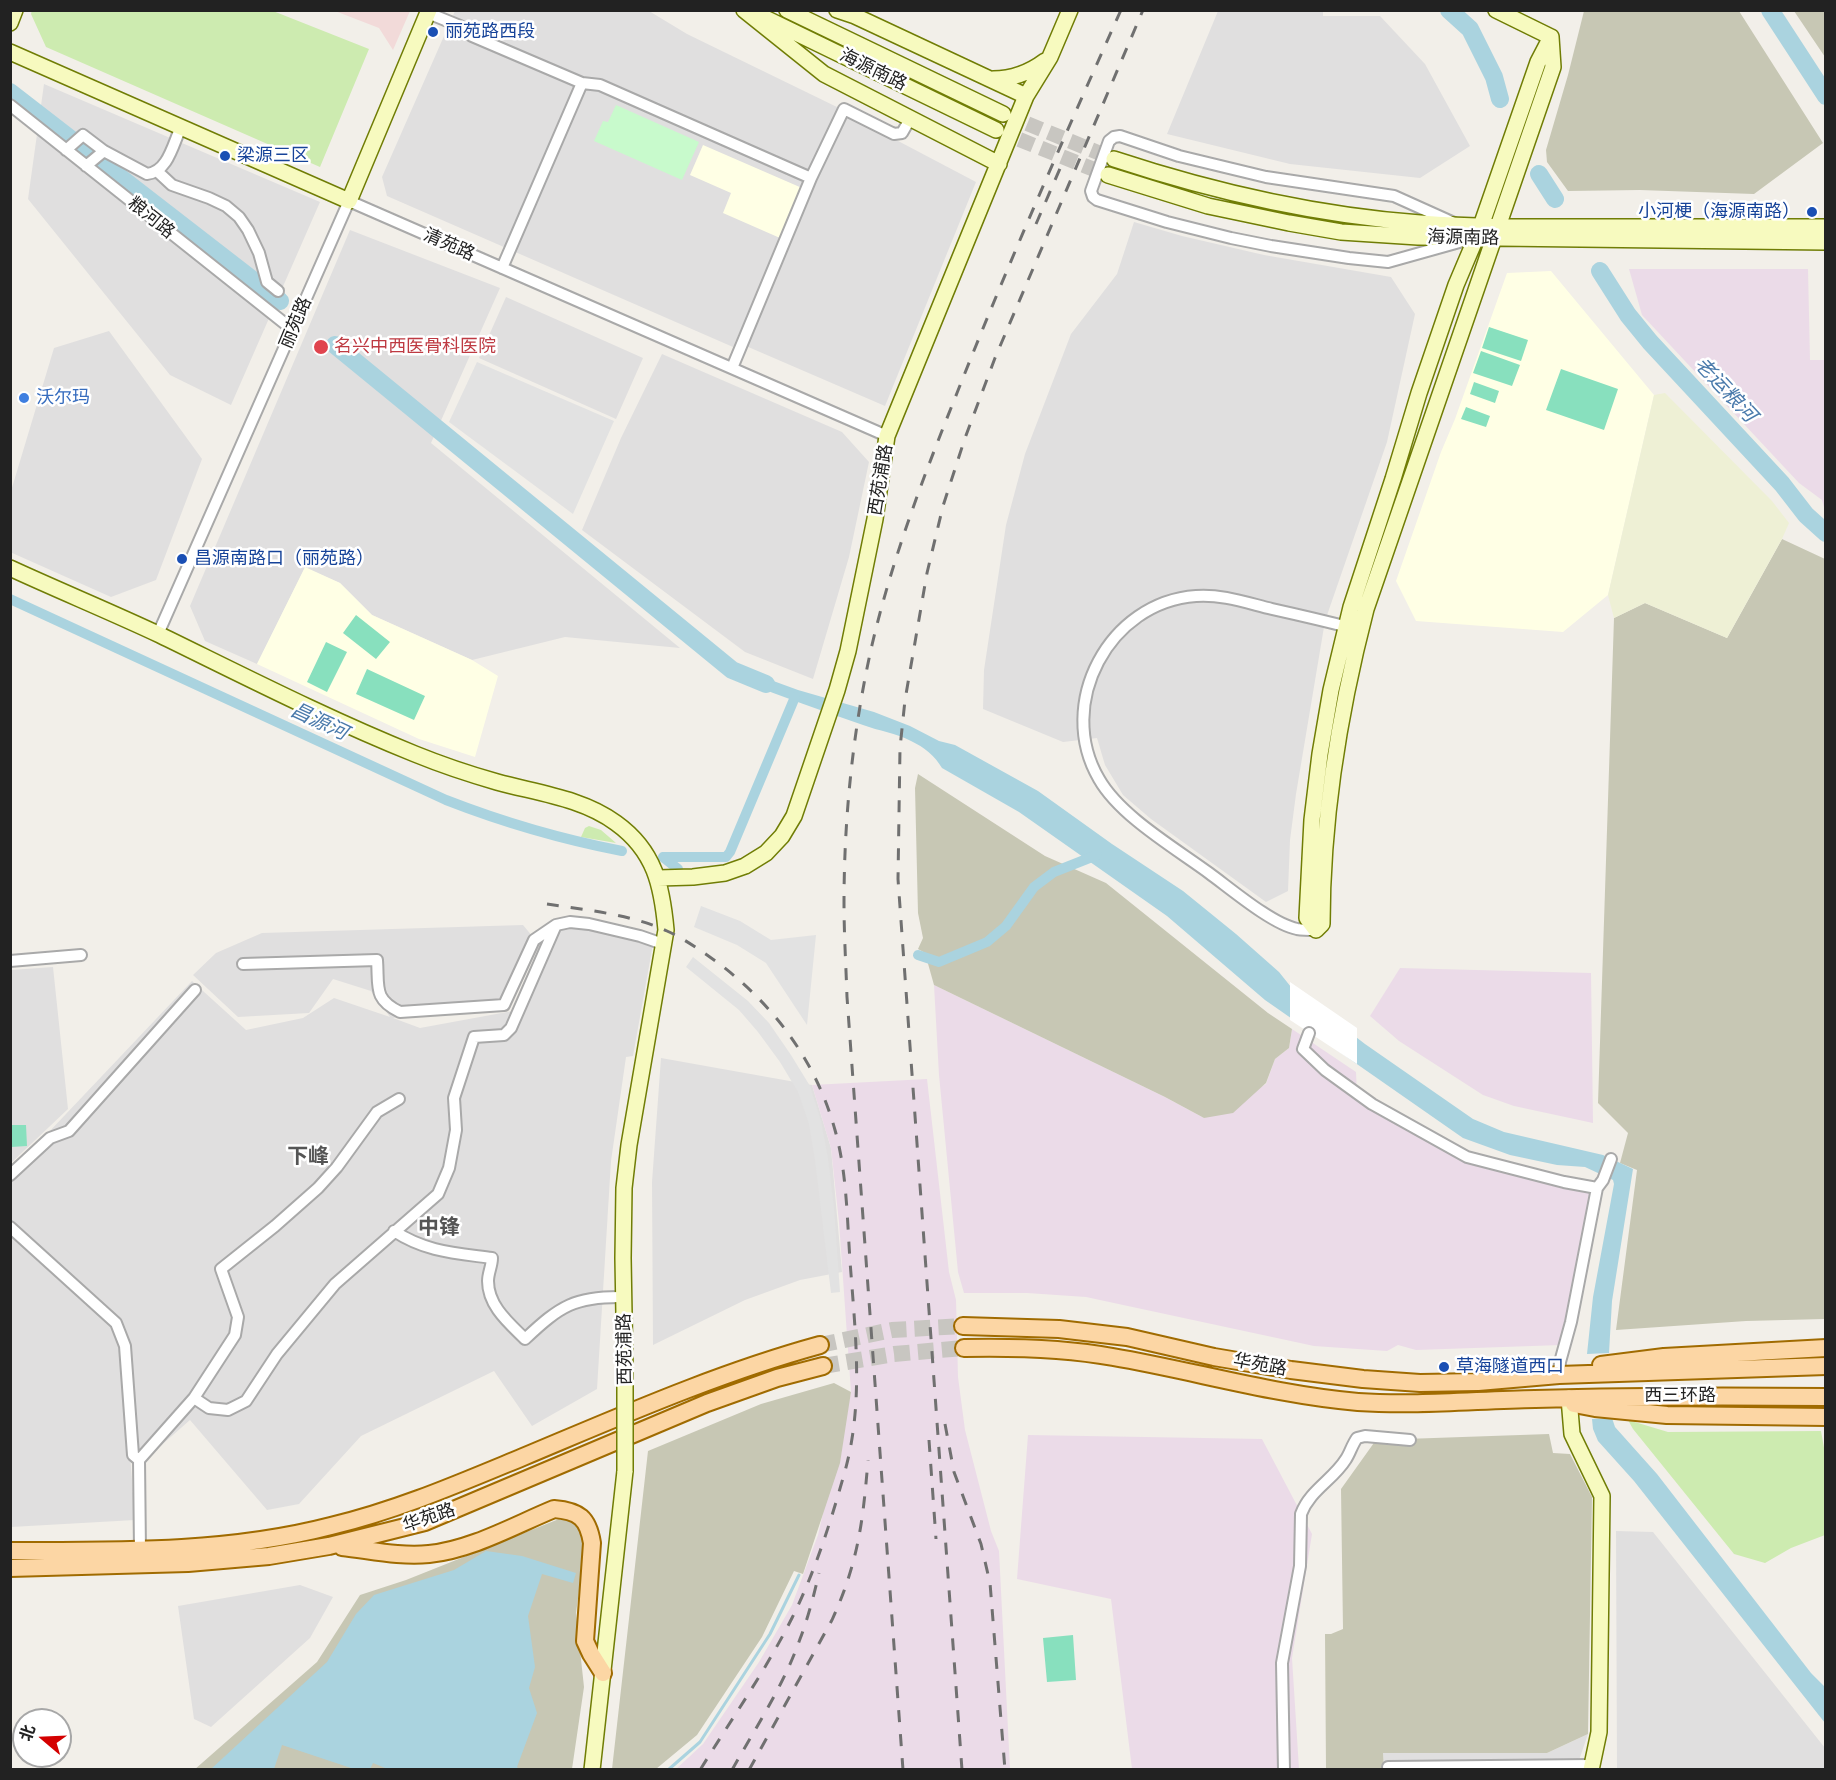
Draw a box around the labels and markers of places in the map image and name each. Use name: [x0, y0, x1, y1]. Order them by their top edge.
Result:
place label: 丽苑路西段: [445, 21, 535, 43]
marker: 丽苑路西段: [426, 25, 440, 39]
place label: 梁源三区: [237, 145, 309, 167]
marker: 梁源三区: [218, 149, 232, 163]
place label: 小河梗（海源南路）: [1638, 201, 1800, 223]
marker: 小河梗（海源南路）: [1805, 205, 1819, 219]
place label: 名兴中西医骨科医院: [334, 336, 496, 358]
marker: 名兴中西医骨科医院: [312, 338, 330, 356]
place label: 沃尔玛: [36, 387, 90, 409]
marker: 沃尔玛: [17, 391, 31, 405]
place label: 昌源南路口（丽苑路）: [194, 548, 374, 570]
marker: 昌源南路口（丽苑路）: [175, 552, 189, 566]
place label: 草海隧道西口: [1456, 1356, 1564, 1378]
marker: 草海隧道西口: [1437, 1360, 1451, 1374]

